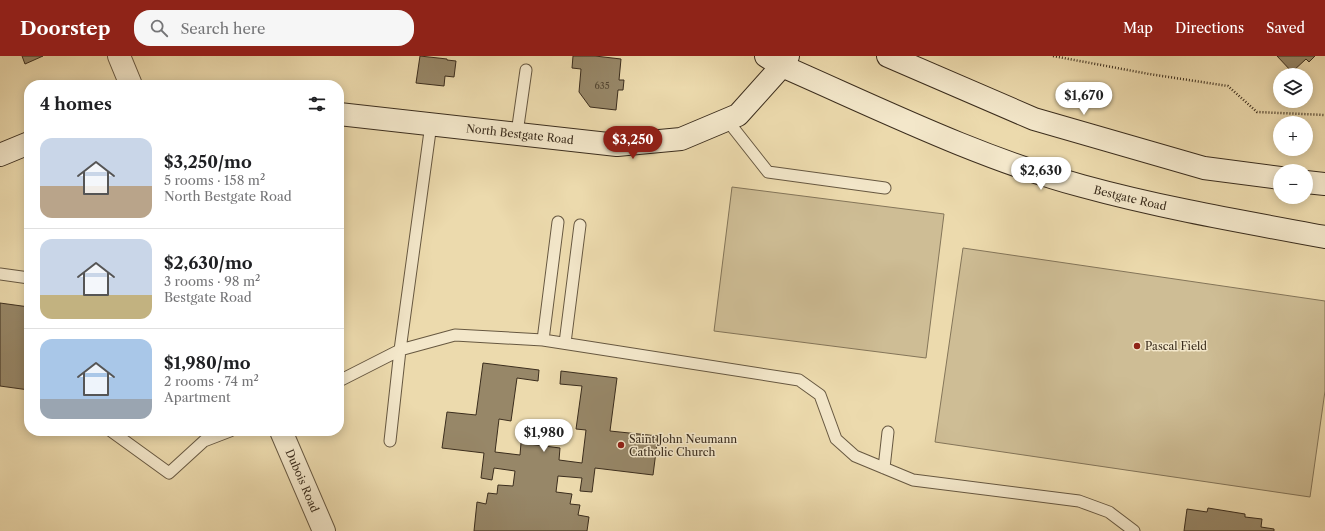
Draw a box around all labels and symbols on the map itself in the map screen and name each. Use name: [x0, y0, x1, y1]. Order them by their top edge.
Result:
house number: 635: [594, 80, 610, 91]
pin: $1,670: [1051, 82, 1117, 116]
street label: North Bestgate Road: [465, 121, 575, 147]
pin: $3,250: [600, 126, 666, 160]
pin: $2,630: [1008, 157, 1074, 191]
street label: Bestgate Road: [1092, 183, 1168, 213]
place label: Pascal Field: [1145, 339, 1207, 353]
marker: Pascal Field: [1132, 341, 1142, 351]
pin: $1,980: [511, 419, 577, 453]
place label: Saint John Neumann Catholic Church: [629, 432, 737, 459]
marker: Saint John Neumann Catholic Church: [616, 440, 626, 450]
street label: Dubois Road: [283, 447, 322, 515]

